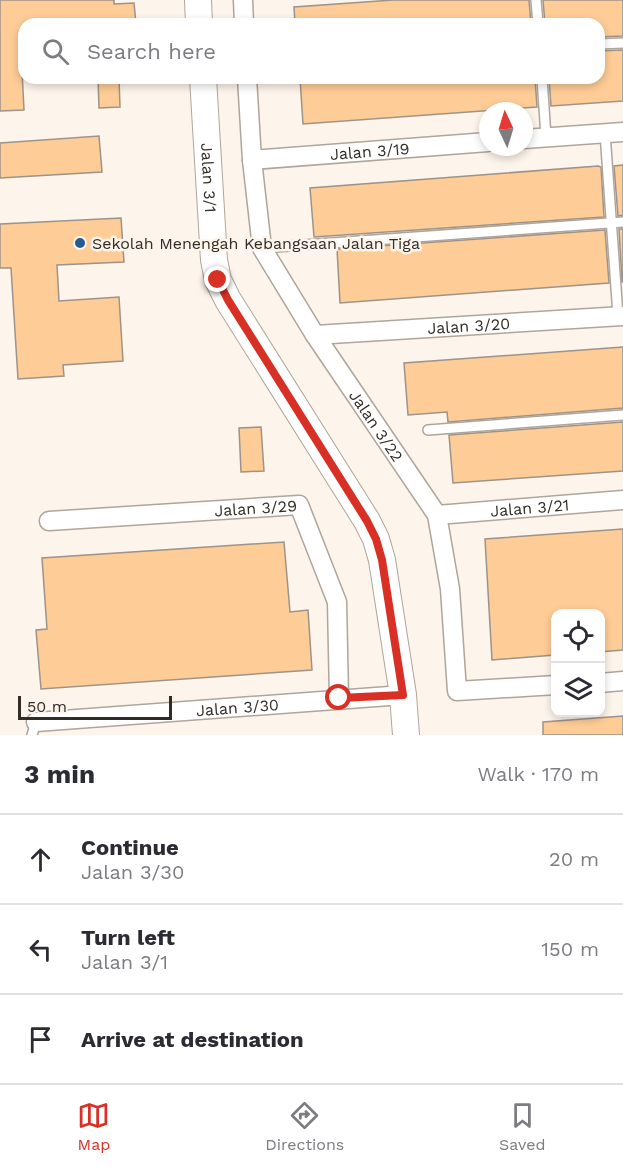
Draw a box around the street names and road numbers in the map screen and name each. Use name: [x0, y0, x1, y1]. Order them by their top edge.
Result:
street label: Jalan 3/19: [329, 139, 410, 164]
street label: Jalan 3/1: [197, 142, 220, 213]
street label: Jalan 3/20: [427, 314, 511, 338]
street label: Jalan 3/22: [345, 387, 407, 465]
street label: Jalan 3/21: [490, 495, 570, 521]
street label: Jalan 3/29: [214, 496, 297, 520]
street label: Jalan 3/30: [196, 695, 279, 720]

